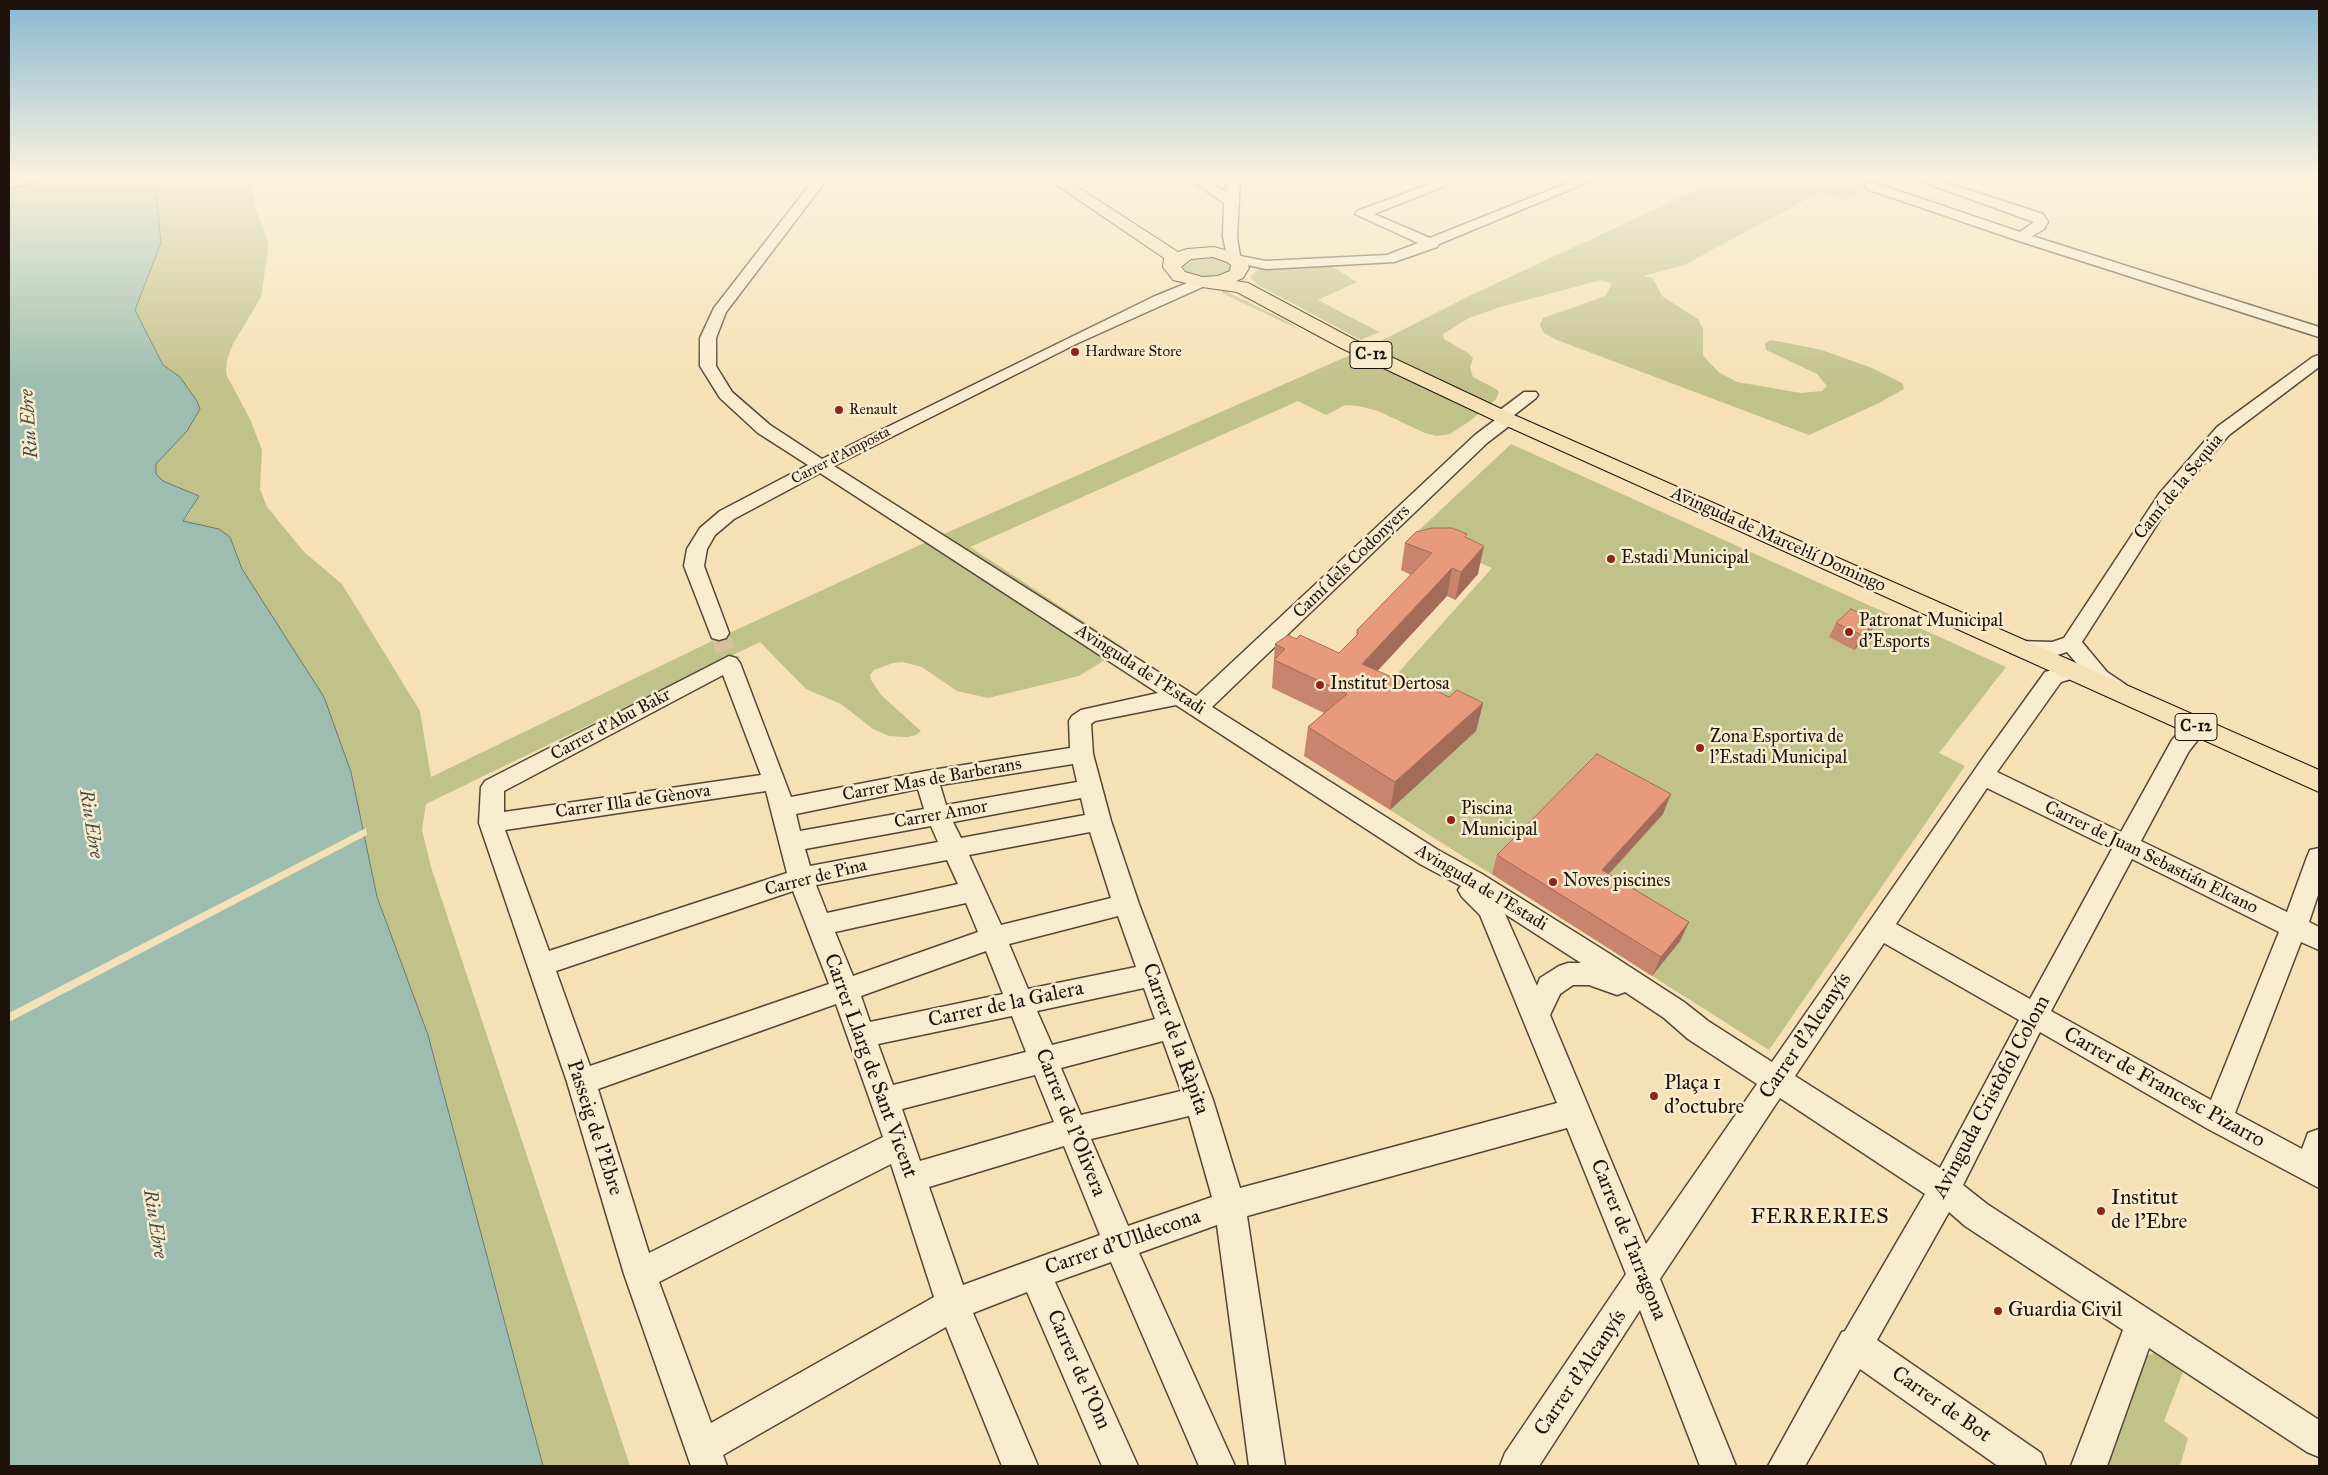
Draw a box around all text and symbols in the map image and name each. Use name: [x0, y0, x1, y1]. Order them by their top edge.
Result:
road number: C-12: [1350, 342, 1392, 368]
place label: Hardware Store: [1085, 343, 1182, 361]
marker: Hardware Store: [1069, 346, 1081, 358]
water label: Riu Ebre: [16, 389, 44, 459]
place label: Renault: [849, 401, 897, 419]
marker: Renault: [833, 404, 845, 416]
street label: Carrer d'Amposta: [789, 423, 893, 489]
street label: Camí de la Sequia: [2130, 430, 2228, 544]
street label: Avinguda de Marcel·lí Domingo: [1667, 483, 1889, 597]
street label: Camí dels Codonyers: [1289, 501, 1415, 623]
place label: Estadi Municipal: [1621, 548, 1749, 570]
marker: Estadi Municipal: [1605, 553, 1617, 565]
place label: Patronat Municipal d'Esports: [1859, 611, 2003, 654]
street label: Avinguda de l'Estadi: [1071, 620, 1209, 720]
marker: Patronat Municipal d'Esports: [1843, 626, 1855, 638]
place label: Institut Dertosa: [1330, 674, 1450, 696]
marker: Institut Dertosa: [1314, 679, 1326, 691]
street label: Carrer d'Abu Bakr: [547, 684, 675, 766]
road number: C-12: [2175, 714, 2217, 740]
place label: Zona Esportiva de l'Estadi Municipal: [1710, 727, 1847, 770]
marker: Zona Esportiva de l'Estadi Municipal: [1694, 742, 1706, 754]
street label: Carrer Mas de Barberans: [841, 754, 1023, 806]
street label: Carrer Illa de Gènova: [554, 780, 712, 824]
water label: Riu Ebre: [73, 788, 107, 860]
street label: Carrer Amor: [893, 796, 989, 834]
street label: Carrer de Juan Sebastián Elcano: [2041, 797, 2261, 919]
place label: Piscina Municipal: [1461, 799, 1538, 842]
marker: Piscina Municipal: [1445, 814, 1457, 826]
street label: Avinguda de l'Estadi: [1411, 840, 1551, 936]
street label: Carrer de Pina: [763, 855, 869, 901]
place label: Noves piscines: [1563, 871, 1670, 893]
marker: Noves piscines: [1547, 876, 1559, 888]
street label: Carrer Llarg de Sant Vicent: [818, 950, 922, 1182]
street label: Carrer de la Ràpita: [1136, 960, 1214, 1118]
street label: Carrer d'Alcanyís: [1755, 968, 1857, 1104]
street label: Carrer de la Galera: [926, 976, 1086, 1034]
street label: Avinguda Cristòfol Colom: [1928, 991, 2056, 1203]
street label: Carrer de Francesc Pizarro: [2059, 1022, 2269, 1154]
street label: Carrer de l'Olivera: [1029, 1045, 1111, 1201]
street label: Passeig de l'Ebre: [560, 1057, 628, 1199]
place label: Plaça 1 d'octubre: [1664, 1071, 1744, 1121]
marker: Plaça 1 d'octubre: [1648, 1090, 1660, 1102]
street label: Carrer de Tarragona: [1584, 1156, 1672, 1324]
place label: Institut de l'Ebre: [2111, 1186, 2187, 1236]
water label: Riu Ebre: [137, 1188, 171, 1260]
street label: Carrer d'Ulldecona: [1042, 1205, 1204, 1281]
district label: FERRERIES: [1749, 1205, 1891, 1231]
marker: Institut de l'Ebre: [2095, 1205, 2107, 1217]
place label: Guardia Civil: [2008, 1298, 2122, 1324]
street label: Carrer d'Alcanyís: [1530, 1305, 1632, 1441]
marker: Guardia Civil: [1992, 1305, 2004, 1317]
street label: Carrer de l'Om: [1040, 1306, 1116, 1434]
street label: Carrer de Bot: [1886, 1361, 1996, 1449]

